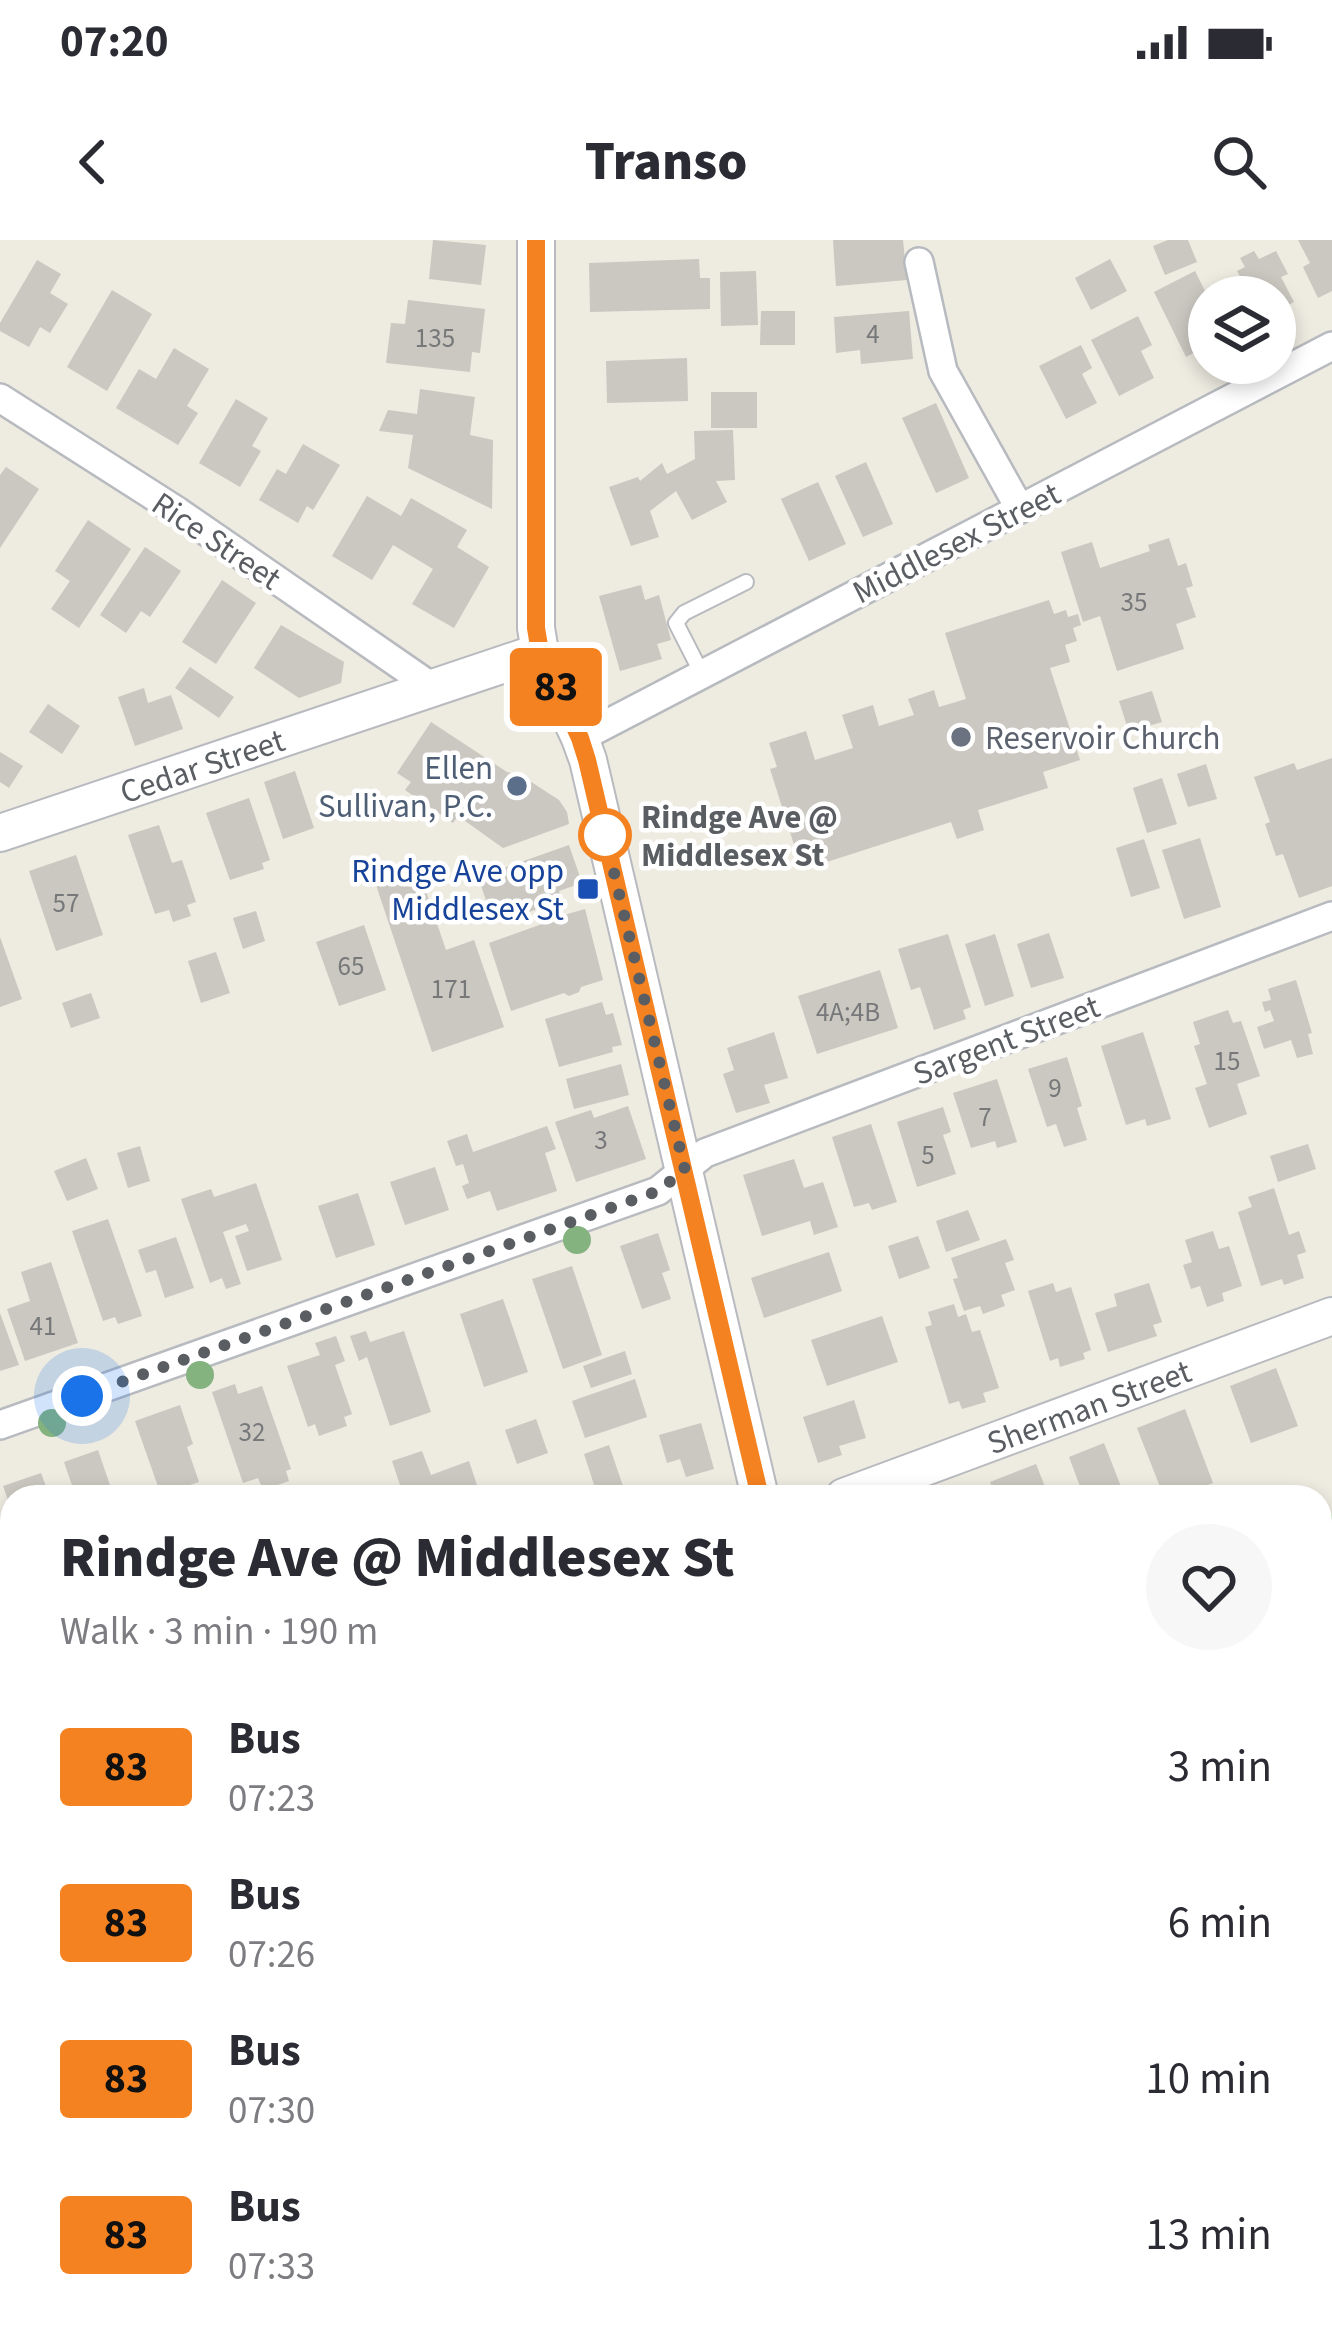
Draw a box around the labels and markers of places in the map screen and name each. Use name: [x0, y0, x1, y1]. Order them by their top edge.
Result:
place label: Reservoir Church: [985, 715, 1221, 762]
marker: Reservoir Church: [948, 724, 974, 750]
place label: Ellen Sullivan, P.C.: [318, 745, 493, 830]
marker: Ellen Sullivan, P.C.: [504, 773, 530, 799]
place label: Rindge Ave @ Middlesex St: [641, 794, 838, 879]
marker: Rindge Ave @ Middlesex St: [580, 810, 630, 860]
place label: Rindge Ave opp Middlesex St: [351, 848, 564, 933]
marker: Rindge Ave opp Middlesex St: [575, 876, 601, 902]

